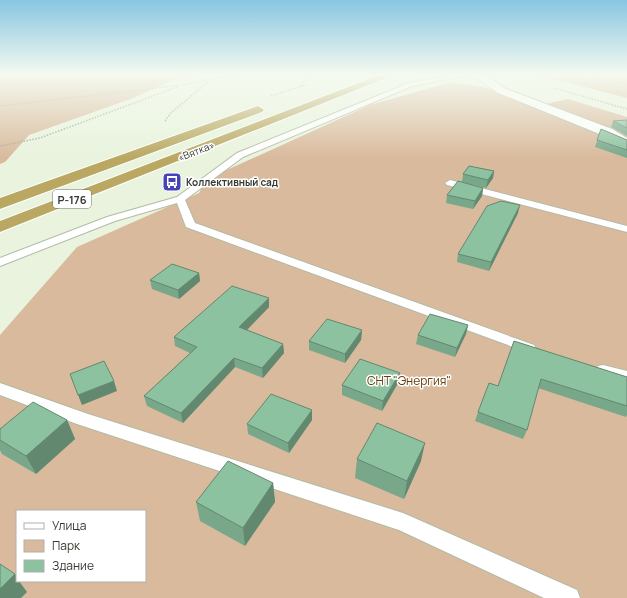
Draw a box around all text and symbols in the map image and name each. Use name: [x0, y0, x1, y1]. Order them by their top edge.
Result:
street label: «Вятка»: [176, 138, 216, 164]
bus stop icon: Коллективный сад: [161, 171, 183, 193]
place label: Коллективный сад: [186, 175, 279, 189]
road number: Р-176: [53, 190, 91, 208]
park label: СНТ "Энергия": [367, 372, 451, 389]
legend: [16, 510, 146, 582]
text: Улица: [52, 517, 86, 534]
text: Парк: [52, 537, 81, 554]
text: Здание: [52, 557, 94, 574]

